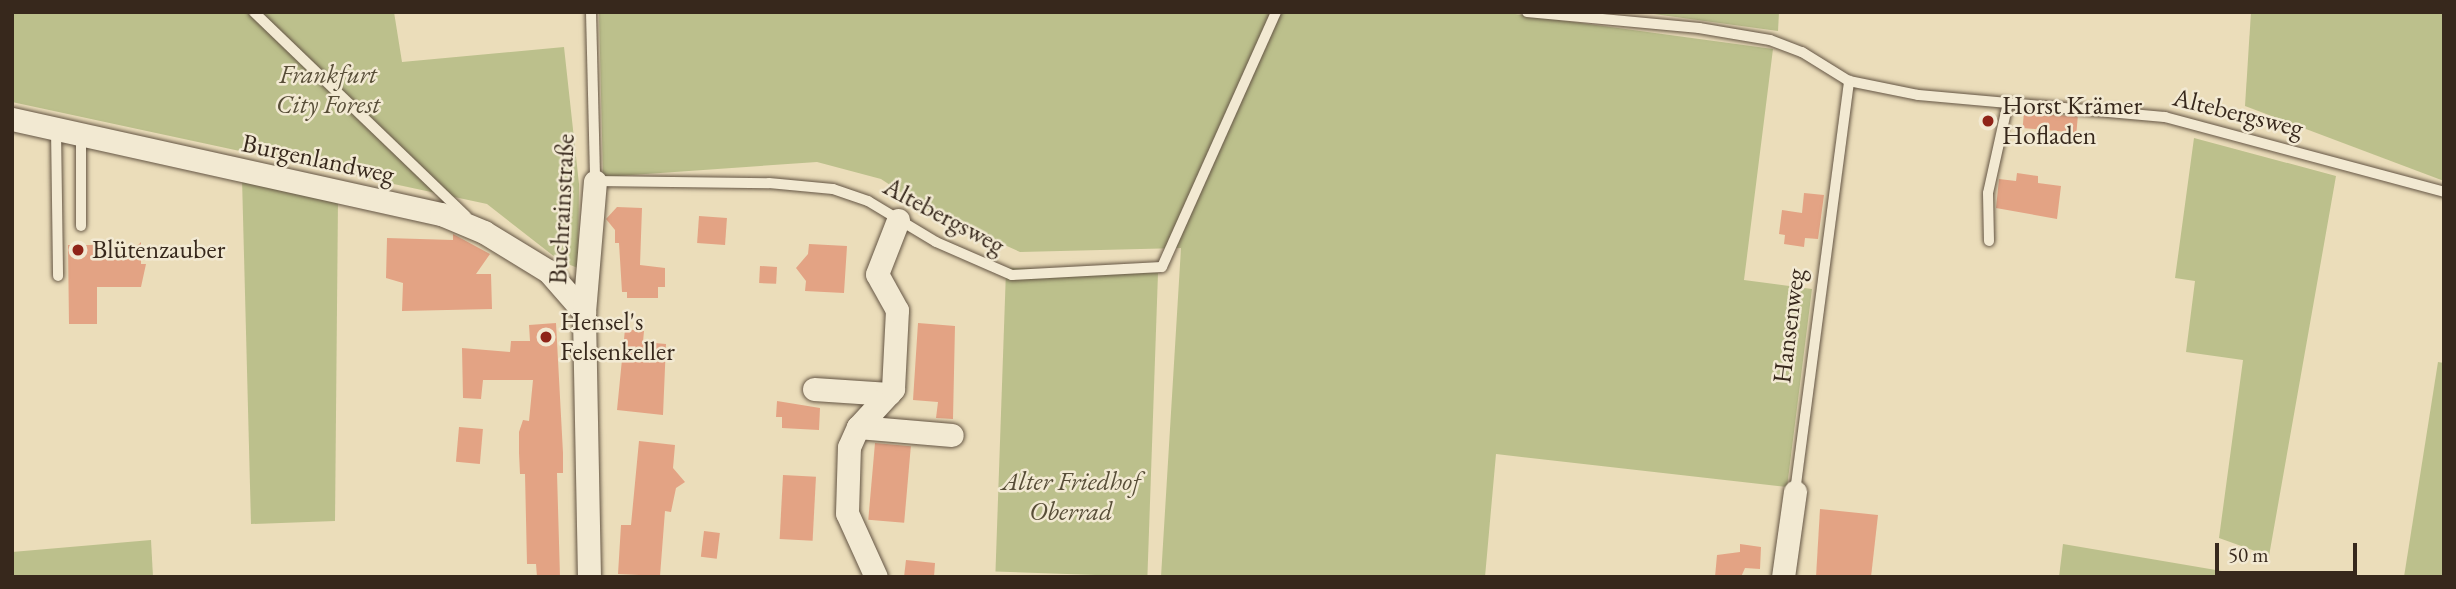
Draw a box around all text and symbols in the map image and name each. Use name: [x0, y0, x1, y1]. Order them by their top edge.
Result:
park label: Frankfurt City Forest: [276, 59, 380, 120]
street label: Altebergsweg: [2170, 82, 2306, 144]
place label: Horst Krämer Hofladen: [2002, 90, 2142, 152]
marker: Horst Krämer Hofladen: [1980, 113, 1996, 129]
street label: Burgenlandweg: [239, 128, 397, 190]
street label: Buchrainstraße: [542, 133, 582, 285]
street label: Altebergsweg: [878, 171, 1010, 261]
place label: Blütenzauber: [92, 234, 225, 266]
marker: Blütenzauber: [70, 242, 86, 258]
street label: Hansenweg: [1766, 267, 1812, 385]
place label: Hensel's Felsenkeller: [560, 306, 675, 368]
marker: Hensel's Felsenkeller: [538, 329, 554, 345]
park label: Alter Friedhof Oberrad: [1001, 466, 1141, 528]
scale bar: [2218, 530, 2360, 574]
text: 50 m: [2228, 541, 2269, 568]

